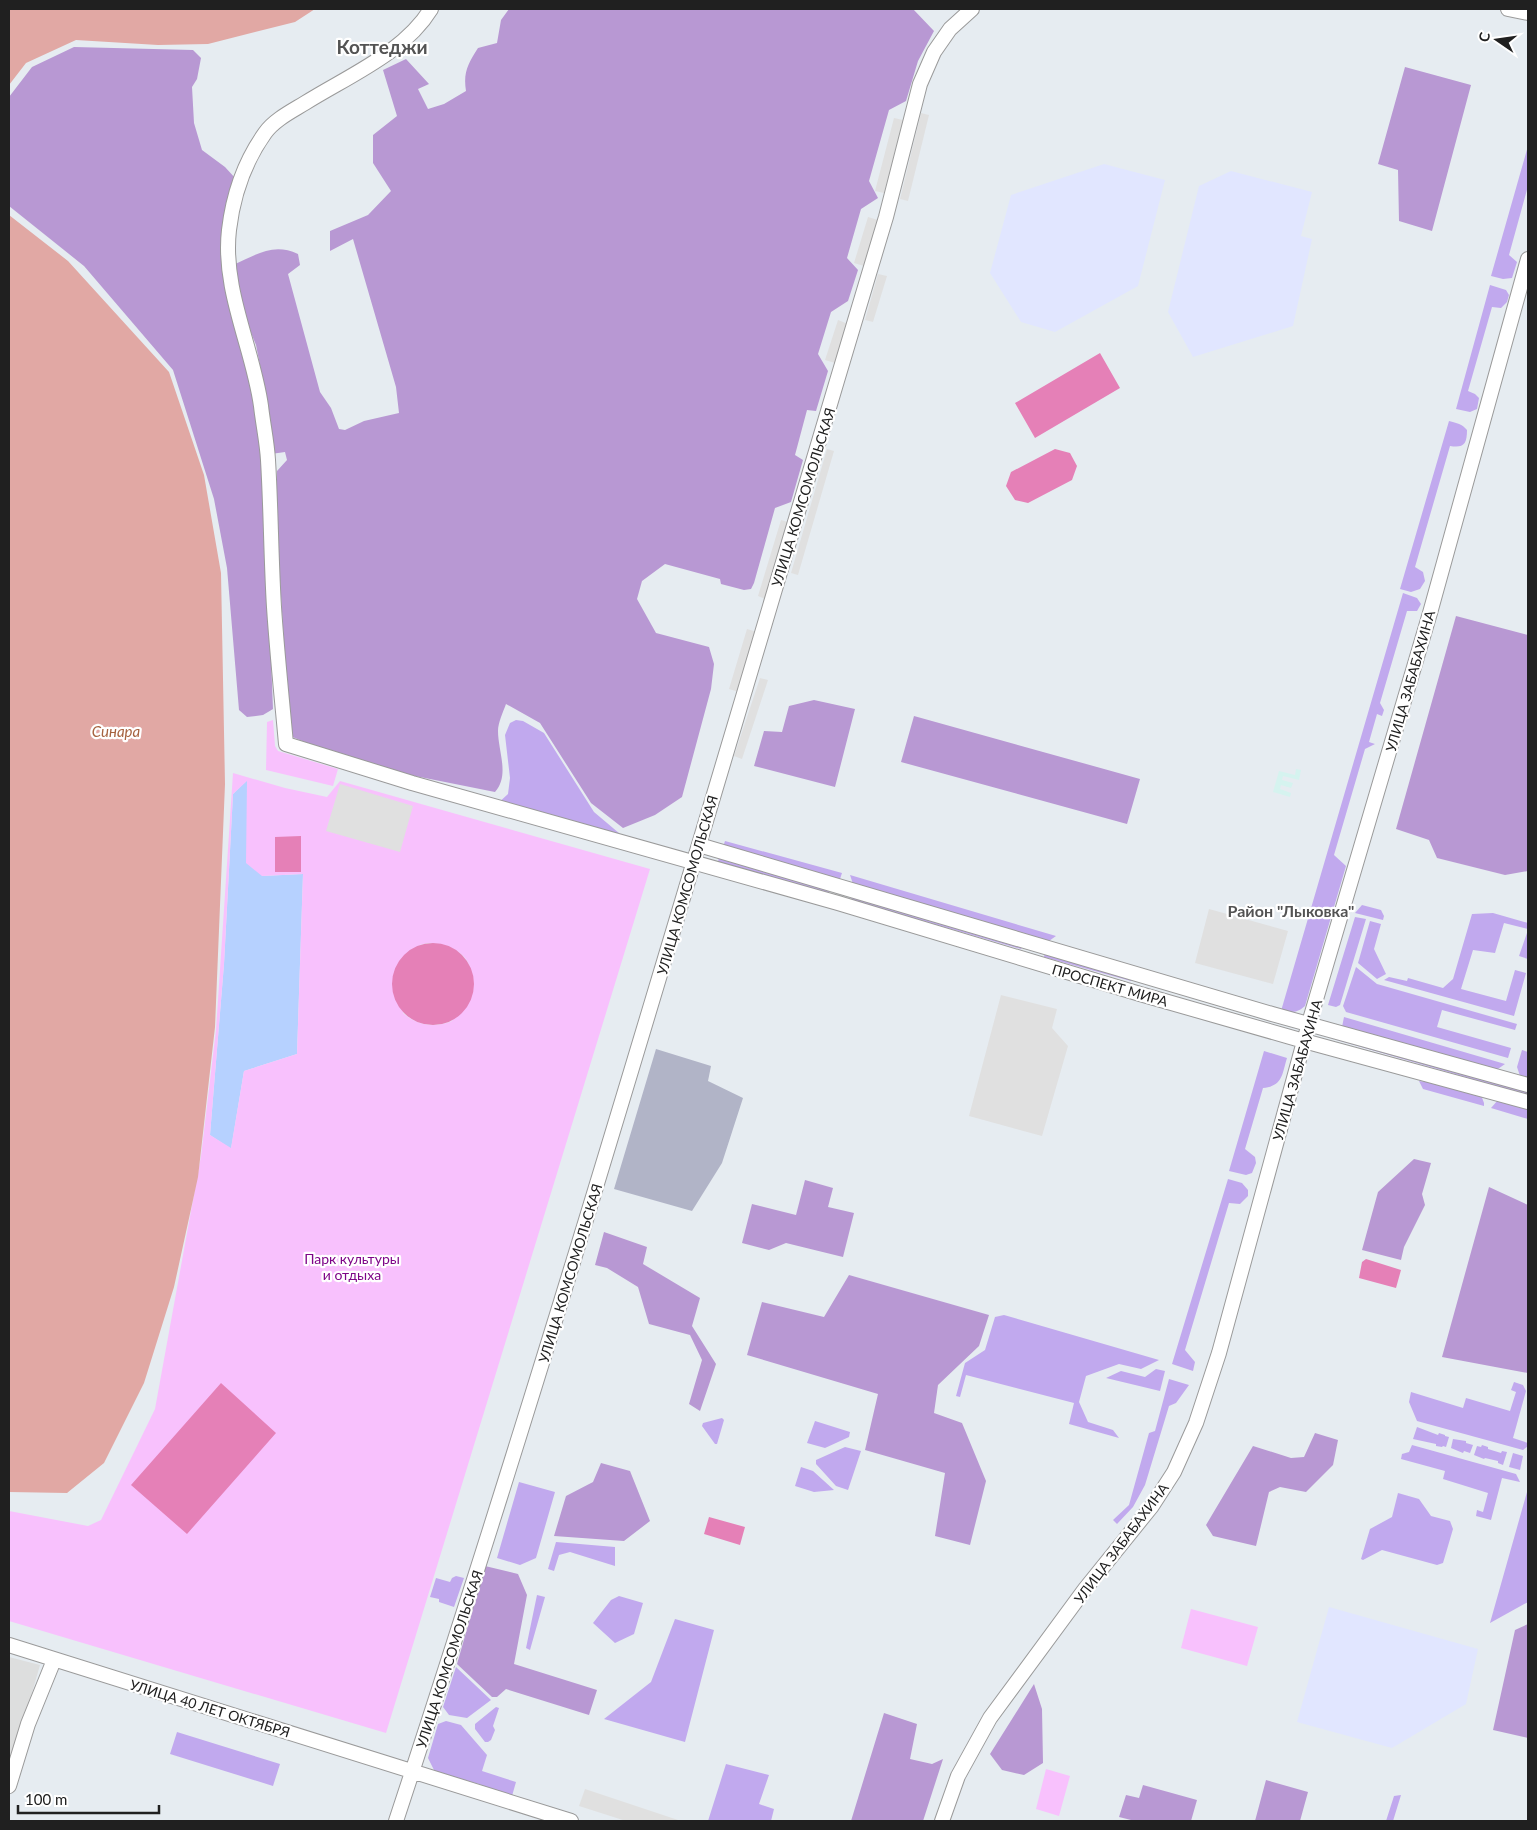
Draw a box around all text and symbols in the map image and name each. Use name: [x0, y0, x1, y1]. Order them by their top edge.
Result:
north arrow: [1472, 15, 1522, 65]
text: С: [1475, 30, 1493, 43]
district label: Коттеджи: [336, 35, 428, 58]
street label: УЛИЦА КОМСОМОЛЬСКАЯ: [768, 405, 838, 589]
street label: УЛИЦА ЗАБАБАХИНА: [1382, 608, 1438, 754]
water label: Синара: [92, 722, 141, 740]
street label: УЛИЦА КОМСОМОЛЬСКАЯ: [653, 793, 721, 977]
district label: Район "Лыковка": [1228, 901, 1354, 920]
street label: ПРОСПЕКТ МИРА: [1050, 960, 1170, 1010]
street label: УЛИЦА ЗАБАБАХИНА: [1269, 997, 1325, 1143]
street label: УЛИЦА КОМСОМОЛЬСКАЯ: [535, 1181, 605, 1365]
park label: Парк культуры и отдыха: [304, 1250, 400, 1283]
street label: УЛИЦА ЗАБАБАХИНА: [1070, 1479, 1172, 1606]
street label: УЛИЦА КОМСОМОЛЬСКАЯ: [412, 1568, 486, 1750]
street label: УЛИЦА 40 ЛЕТ ОКТЯБРЯ: [128, 1676, 292, 1740]
scale bar: [18, 1782, 159, 1814]
text: 100 m: [25, 1790, 67, 1808]

